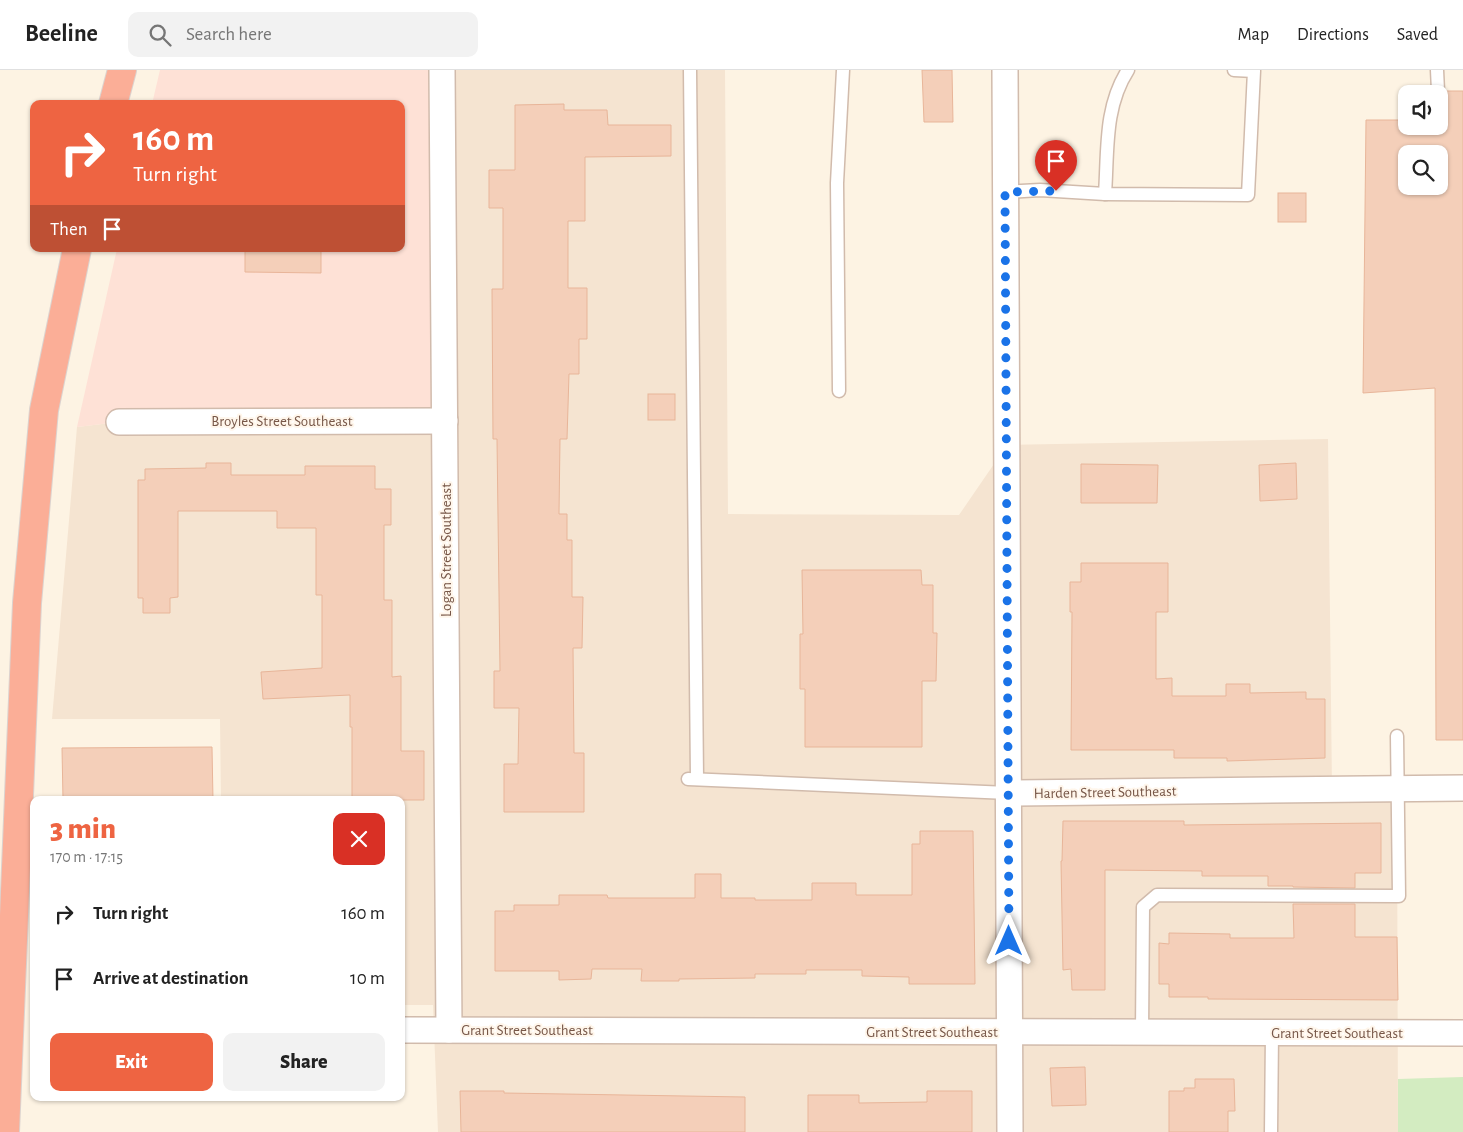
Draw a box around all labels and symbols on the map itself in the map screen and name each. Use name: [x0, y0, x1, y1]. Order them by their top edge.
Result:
pin: [1035, 140, 1077, 191]
street label: Broyles Street Southeast: [211, 414, 353, 429]
street label: Logan Street Southeast: [439, 483, 454, 617]
street label: Harden Street Southeast: [1033, 784, 1177, 801]
position arrow: [982, 914, 1034, 966]
street label: Grant Street Southeast: [461, 1023, 593, 1038]
street label: Grant Street Southeast: [866, 1025, 998, 1040]
street label: Grant Street Southeast: [1271, 1026, 1403, 1041]

